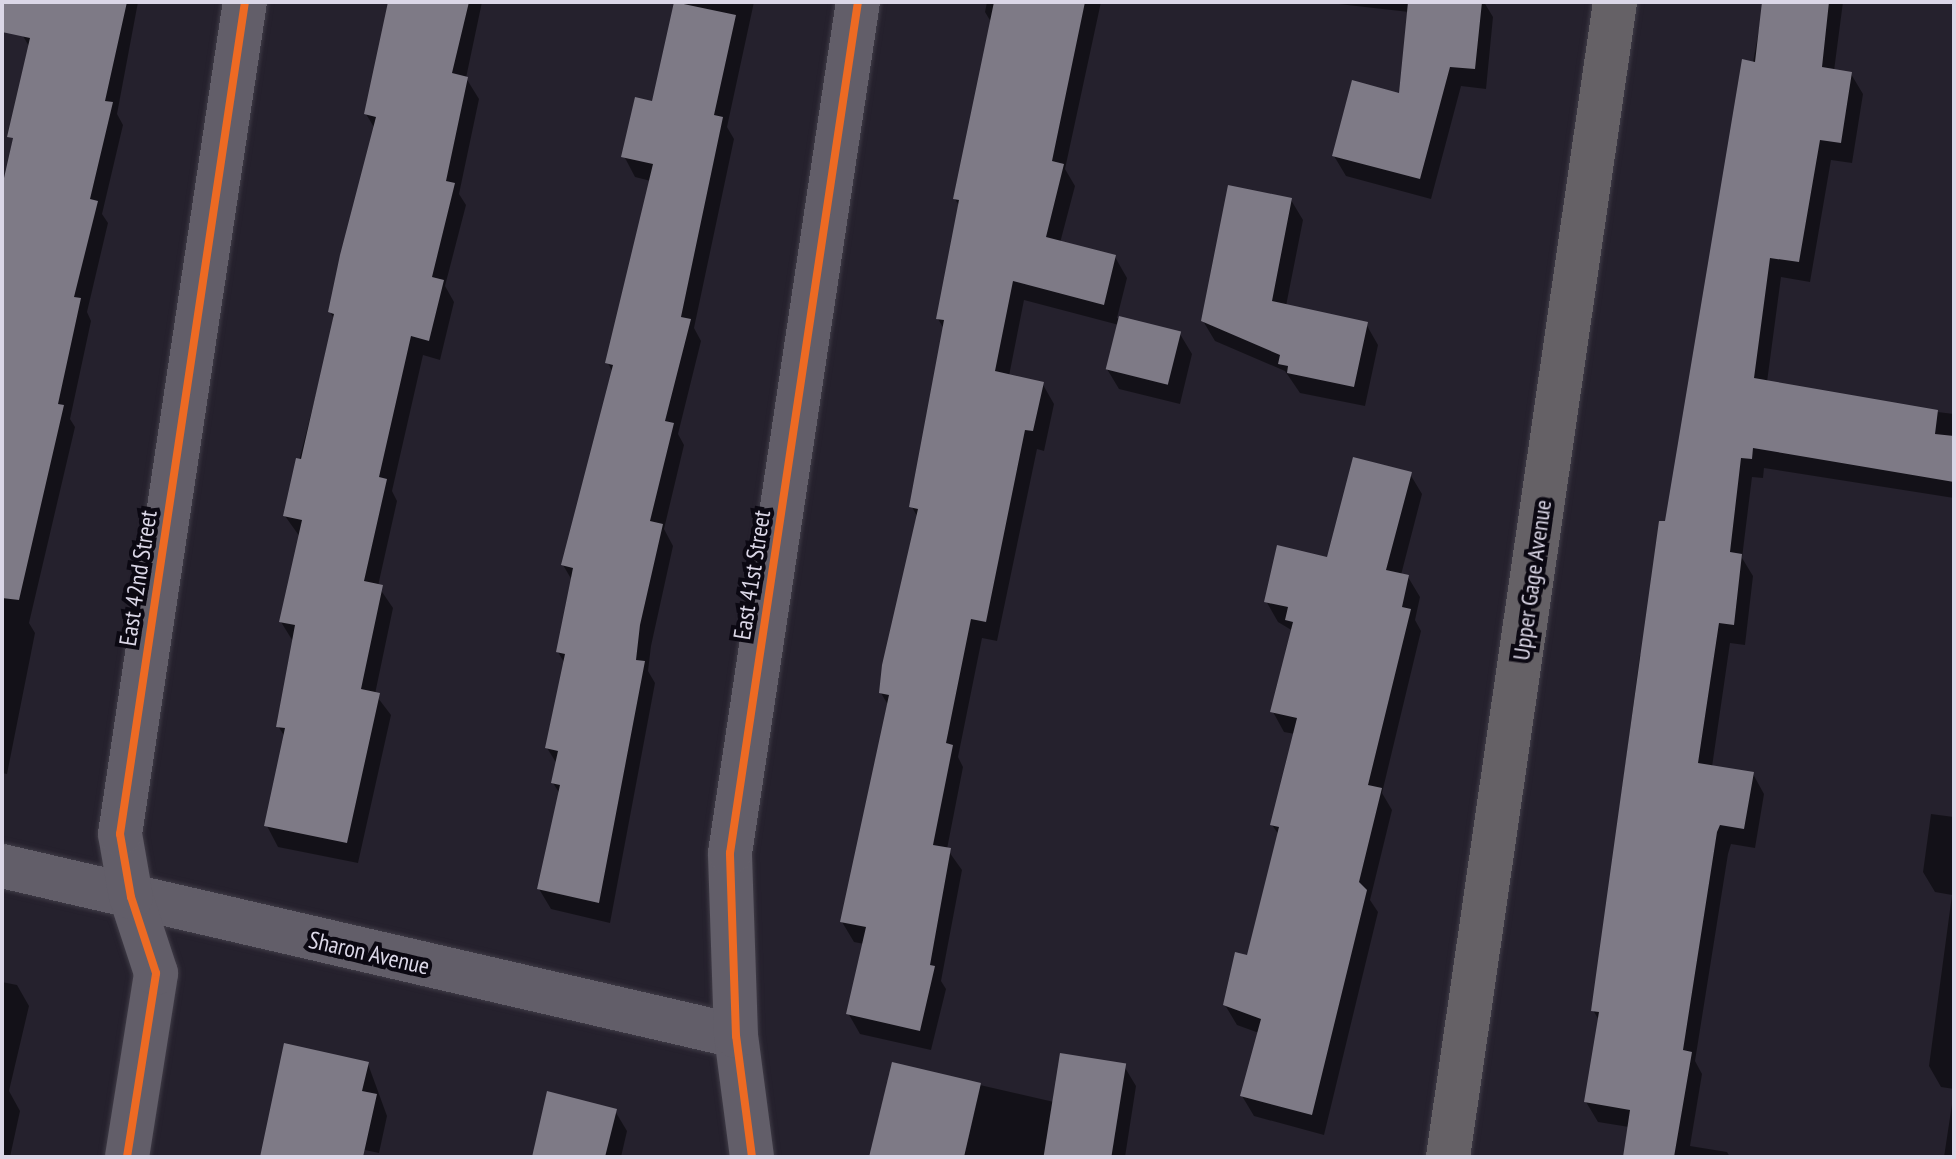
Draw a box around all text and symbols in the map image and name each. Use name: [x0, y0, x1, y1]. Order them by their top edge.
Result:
street label: Upper Gage Avenue: [1506, 498, 1558, 662]
street label: East 42nd Street: [113, 508, 163, 648]
street label: East 41st Street: [728, 508, 776, 642]
street label: Sharon Avenue: [305, 925, 433, 981]

